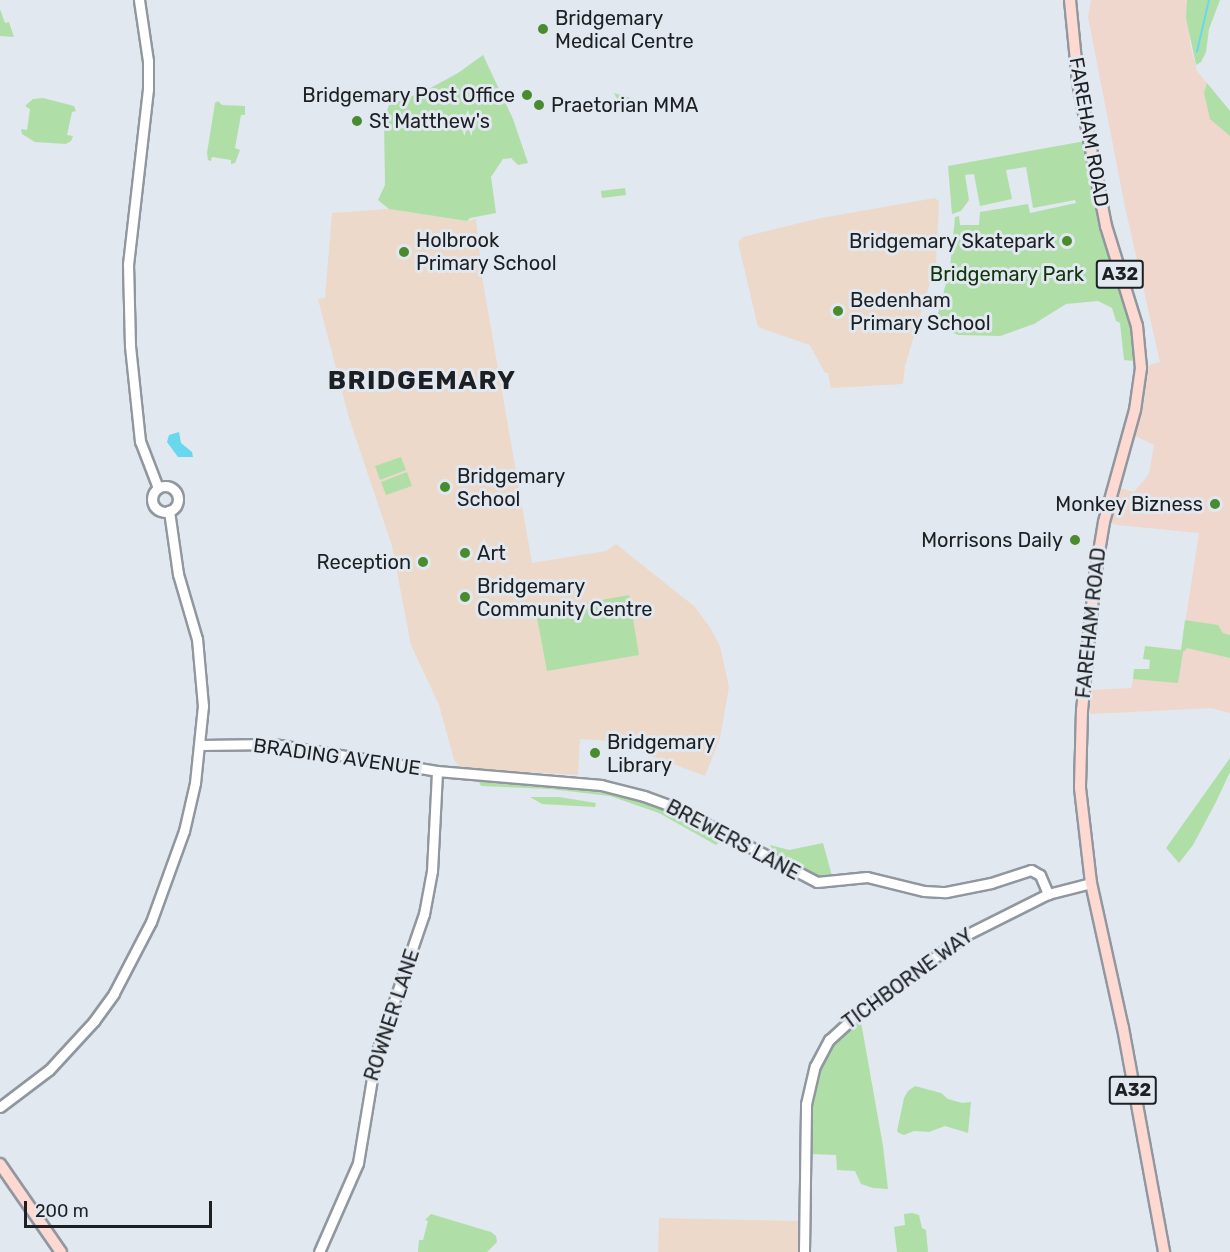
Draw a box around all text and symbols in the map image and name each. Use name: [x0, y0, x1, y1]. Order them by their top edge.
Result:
place label: Bridgemary Medical Centre: [555, 6, 694, 53]
marker: Bridgemary Medical Centre: [536, 22, 550, 36]
street label: FAREHAM ROAD: [1064, 55, 1114, 209]
place label: Bridgemary Post Office: [302, 83, 515, 107]
marker: Bridgemary Post Office: [520, 88, 534, 102]
place label: Praetorian MMA: [551, 93, 698, 117]
marker: Praetorian MMA: [532, 98, 546, 112]
place label: St Matthew's: [369, 109, 490, 133]
marker: St Matthew's: [350, 114, 364, 128]
place label: Holbrook Primary School: [416, 228, 557, 275]
place label: Bridgemary Skatepark: [848, 229, 1055, 253]
marker: Bridgemary Skatepark: [1060, 234, 1074, 248]
marker: Holbrook Primary School: [397, 245, 411, 259]
road number: A32: [1094, 259, 1146, 289]
park label: Bridgemary Park: [930, 262, 1084, 286]
place label: Bedenham Primary School: [850, 288, 991, 335]
marker: Bedenham Primary School: [831, 304, 845, 318]
district label: BRIDGEMARY: [328, 365, 516, 397]
place label: Bridgemary School: [457, 464, 565, 511]
marker: Bridgemary School: [438, 480, 452, 494]
place label: Monkey Bizness: [1055, 492, 1203, 516]
marker: Monkey Bizness: [1208, 497, 1222, 511]
place label: Morrisons Daily: [921, 528, 1063, 552]
marker: Morrisons Daily: [1068, 533, 1082, 547]
place label: Art: [477, 541, 506, 565]
marker: Art: [458, 546, 472, 560]
street label: FAREHAM ROAD: [1071, 546, 1111, 700]
place label: Reception: [317, 550, 411, 574]
marker: Reception: [416, 555, 430, 569]
place label: Bridgemary Community Centre: [477, 574, 653, 621]
marker: Bridgemary Community Centre: [458, 590, 472, 604]
place label: Bridgemary Library: [607, 730, 715, 777]
street label: BRADING AVENUE: [252, 733, 422, 781]
marker: Bridgemary Library: [588, 746, 602, 760]
street label: BREWERS LANE: [662, 795, 804, 885]
street label: TICHBORNE WAY: [838, 923, 978, 1035]
street label: ROWNER LANE: [359, 946, 425, 1084]
road number: A32: [1108, 1075, 1158, 1105]
scale bar: [27, 1189, 214, 1227]
text: 200 m: [35, 1200, 89, 1222]

